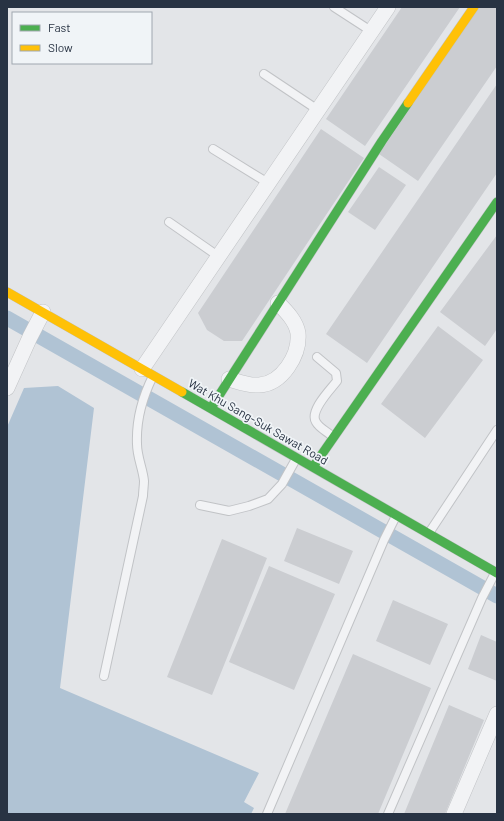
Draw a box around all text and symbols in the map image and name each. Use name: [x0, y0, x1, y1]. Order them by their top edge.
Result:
legend: [12, 12, 152, 64]
text: Fast: [48, 20, 71, 34]
text: Slow: [48, 40, 73, 54]
street label: Wat Khu Sang-Suk Sawat Road: [186, 375, 331, 467]

